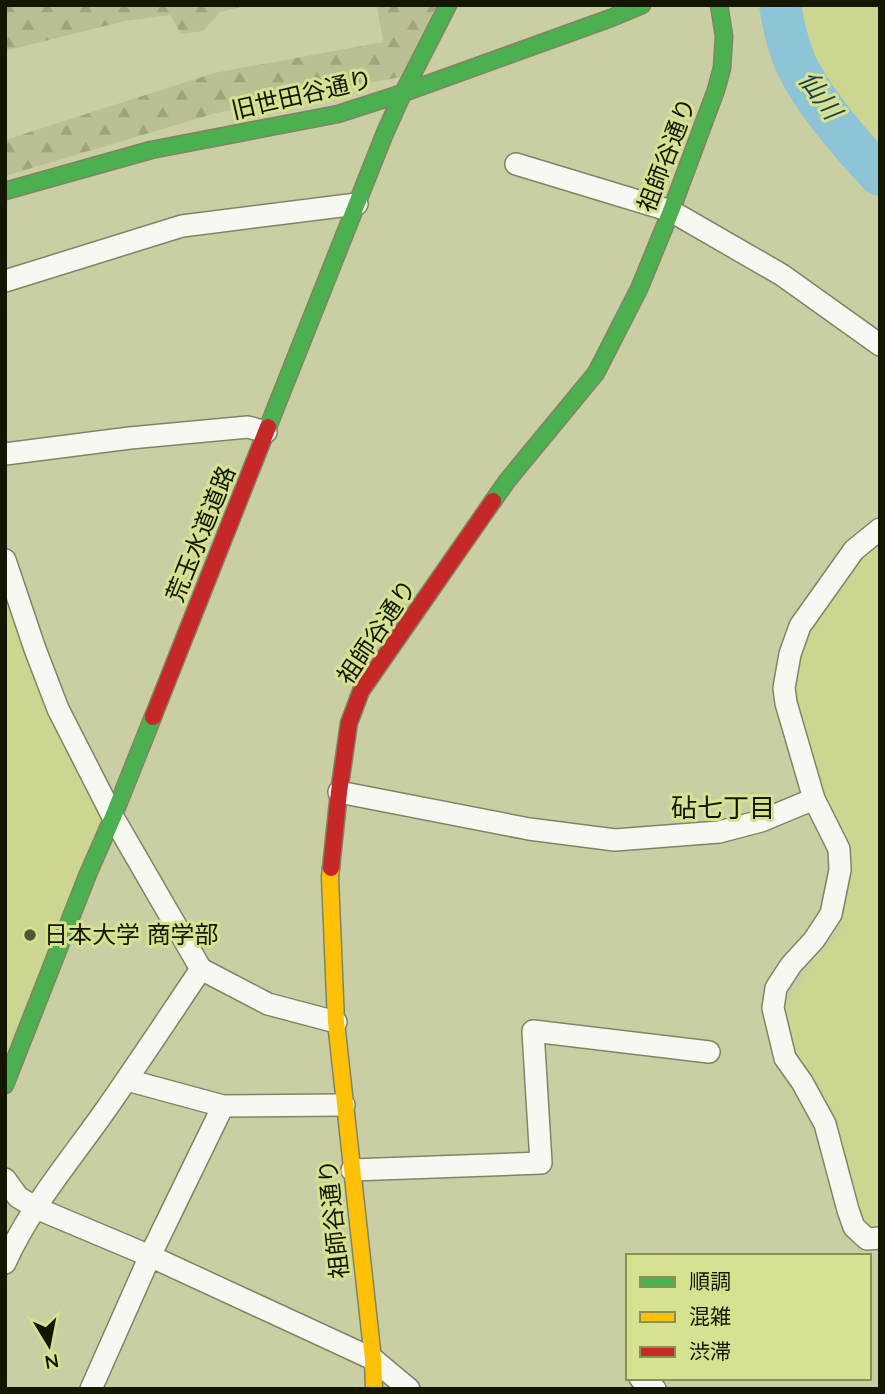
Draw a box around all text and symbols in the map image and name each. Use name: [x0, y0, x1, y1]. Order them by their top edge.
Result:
street label: 旧世田谷通り: [228, 63, 375, 125]
water label: 仙川: [792, 64, 851, 128]
street label: 祖師谷通り: [631, 93, 702, 216]
street label: 荒玉水道道路: [159, 461, 241, 606]
street label: 祖師谷通り: [330, 573, 422, 690]
district label: 砧七丁目: [671, 791, 775, 824]
place label: 日本大学 商学部: [44, 919, 219, 949]
marker: 日本大学 商学部: [22, 927, 38, 943]
street label: 祖師谷通り: [312, 1158, 354, 1280]
legend: [626, 1254, 871, 1380]
text: 順調: [689, 1268, 731, 1294]
text: 混雑: [689, 1303, 731, 1329]
north arrow: [14, 1310, 84, 1380]
text: 渋滞: [689, 1338, 731, 1364]
text: N: [43, 1349, 61, 1375]

